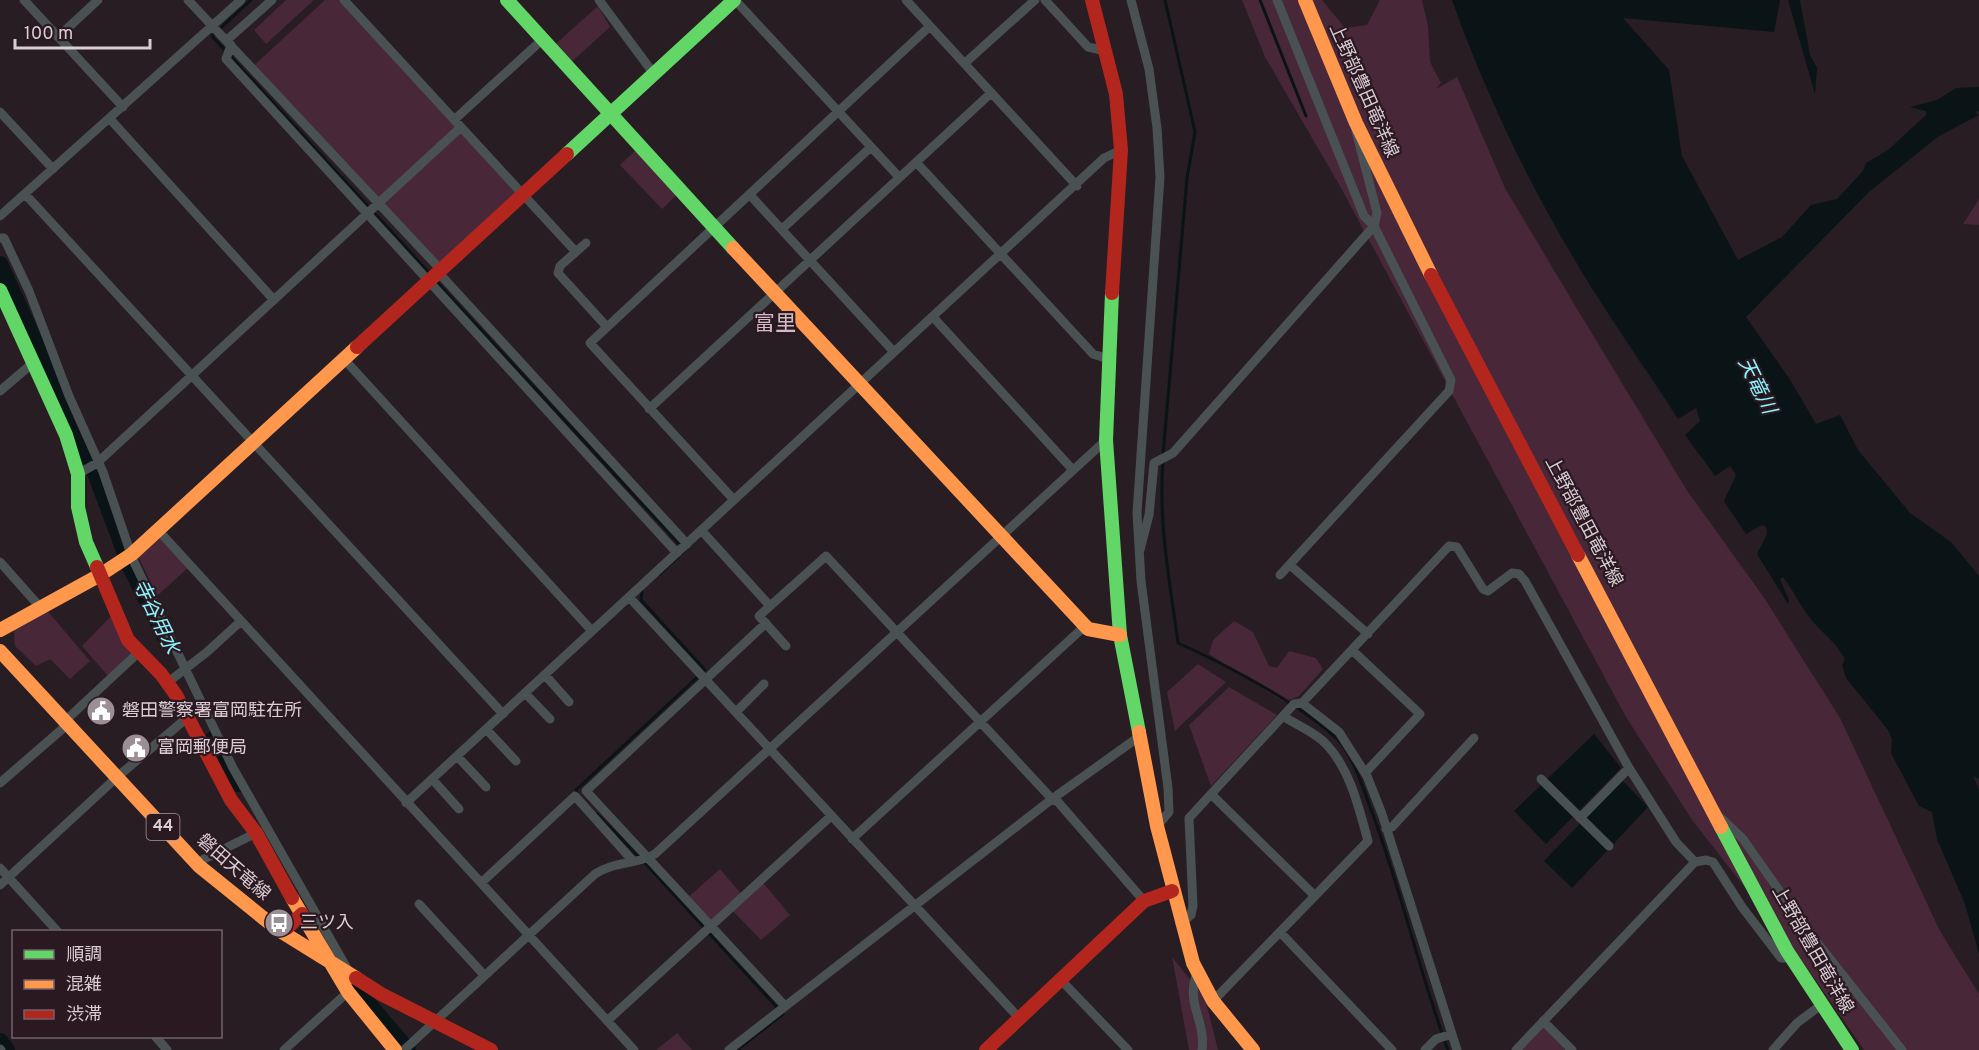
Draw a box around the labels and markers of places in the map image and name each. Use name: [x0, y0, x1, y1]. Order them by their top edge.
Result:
public building icon: 磐田警察署富岡駐在所: [85, 695, 117, 727]
place label: 磐田警察署富岡駐在所: [122, 700, 302, 723]
public building icon: 富岡郵便局: [120, 732, 152, 764]
place label: 富岡郵便局: [157, 737, 247, 760]
bus stop icon: 三ツ入: [263, 907, 295, 939]
place label: 三ツ入: [300, 912, 354, 935]

